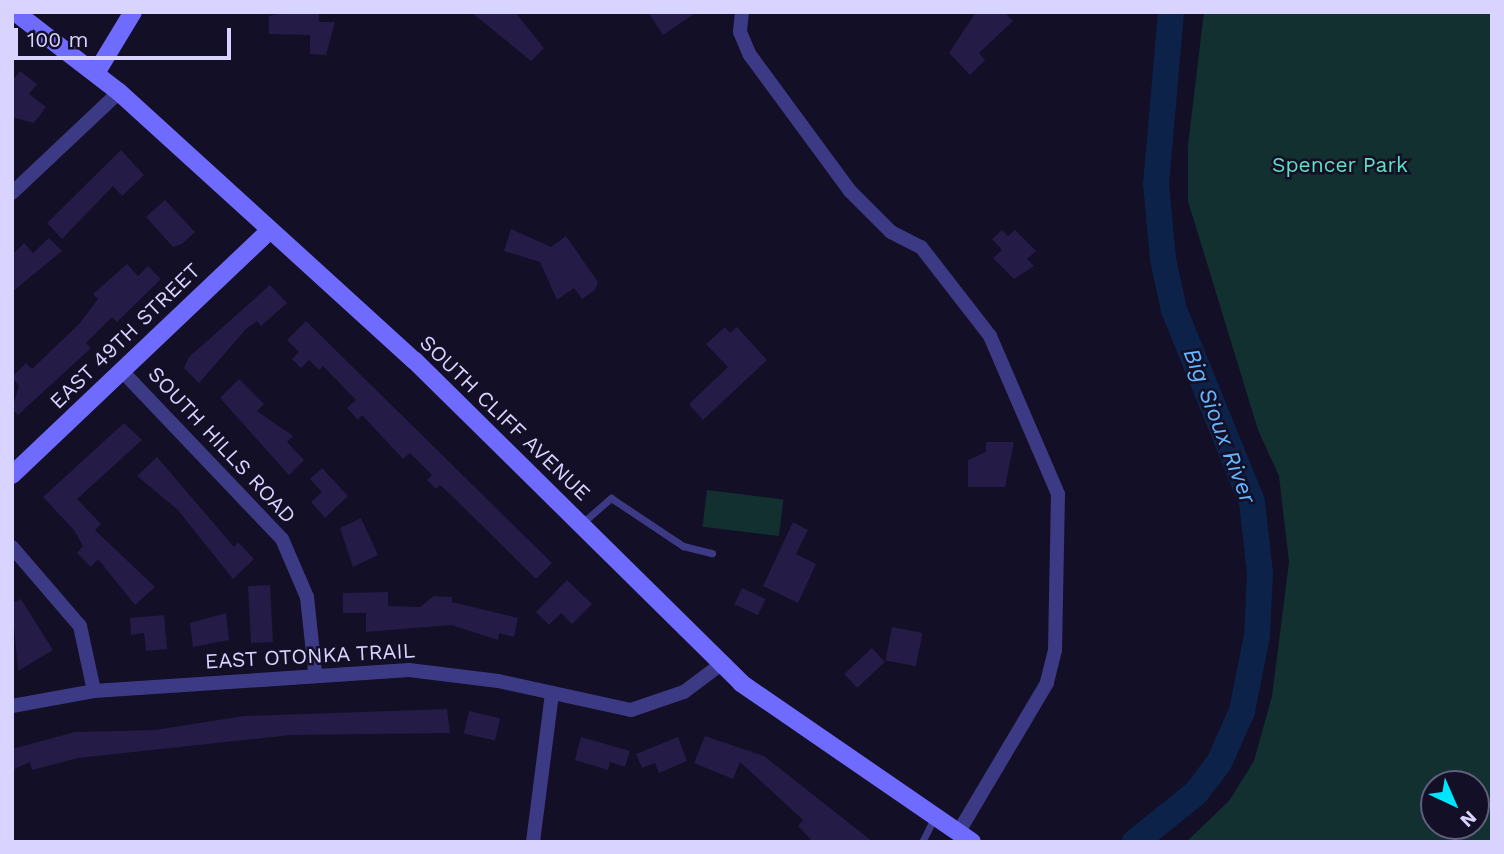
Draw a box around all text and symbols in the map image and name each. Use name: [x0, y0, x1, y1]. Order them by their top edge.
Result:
scale bar: [18, 14, 234, 58]
text: 100 m: [27, 27, 89, 52]
park label: Spencer Park: [1272, 152, 1408, 178]
street label: EAST 49TH STREET: [44, 258, 206, 414]
street label: SOUTH CLIFF AVENUE: [414, 330, 596, 506]
water label: Big Sioux River: [1177, 344, 1261, 508]
street label: SOUTH HILLS ROAD: [143, 362, 301, 528]
street label: EAST OTONKA TRAIL: [203, 638, 417, 674]
north arrow: [1420, 770, 1490, 840]
text: N: [1455, 806, 1482, 832]

